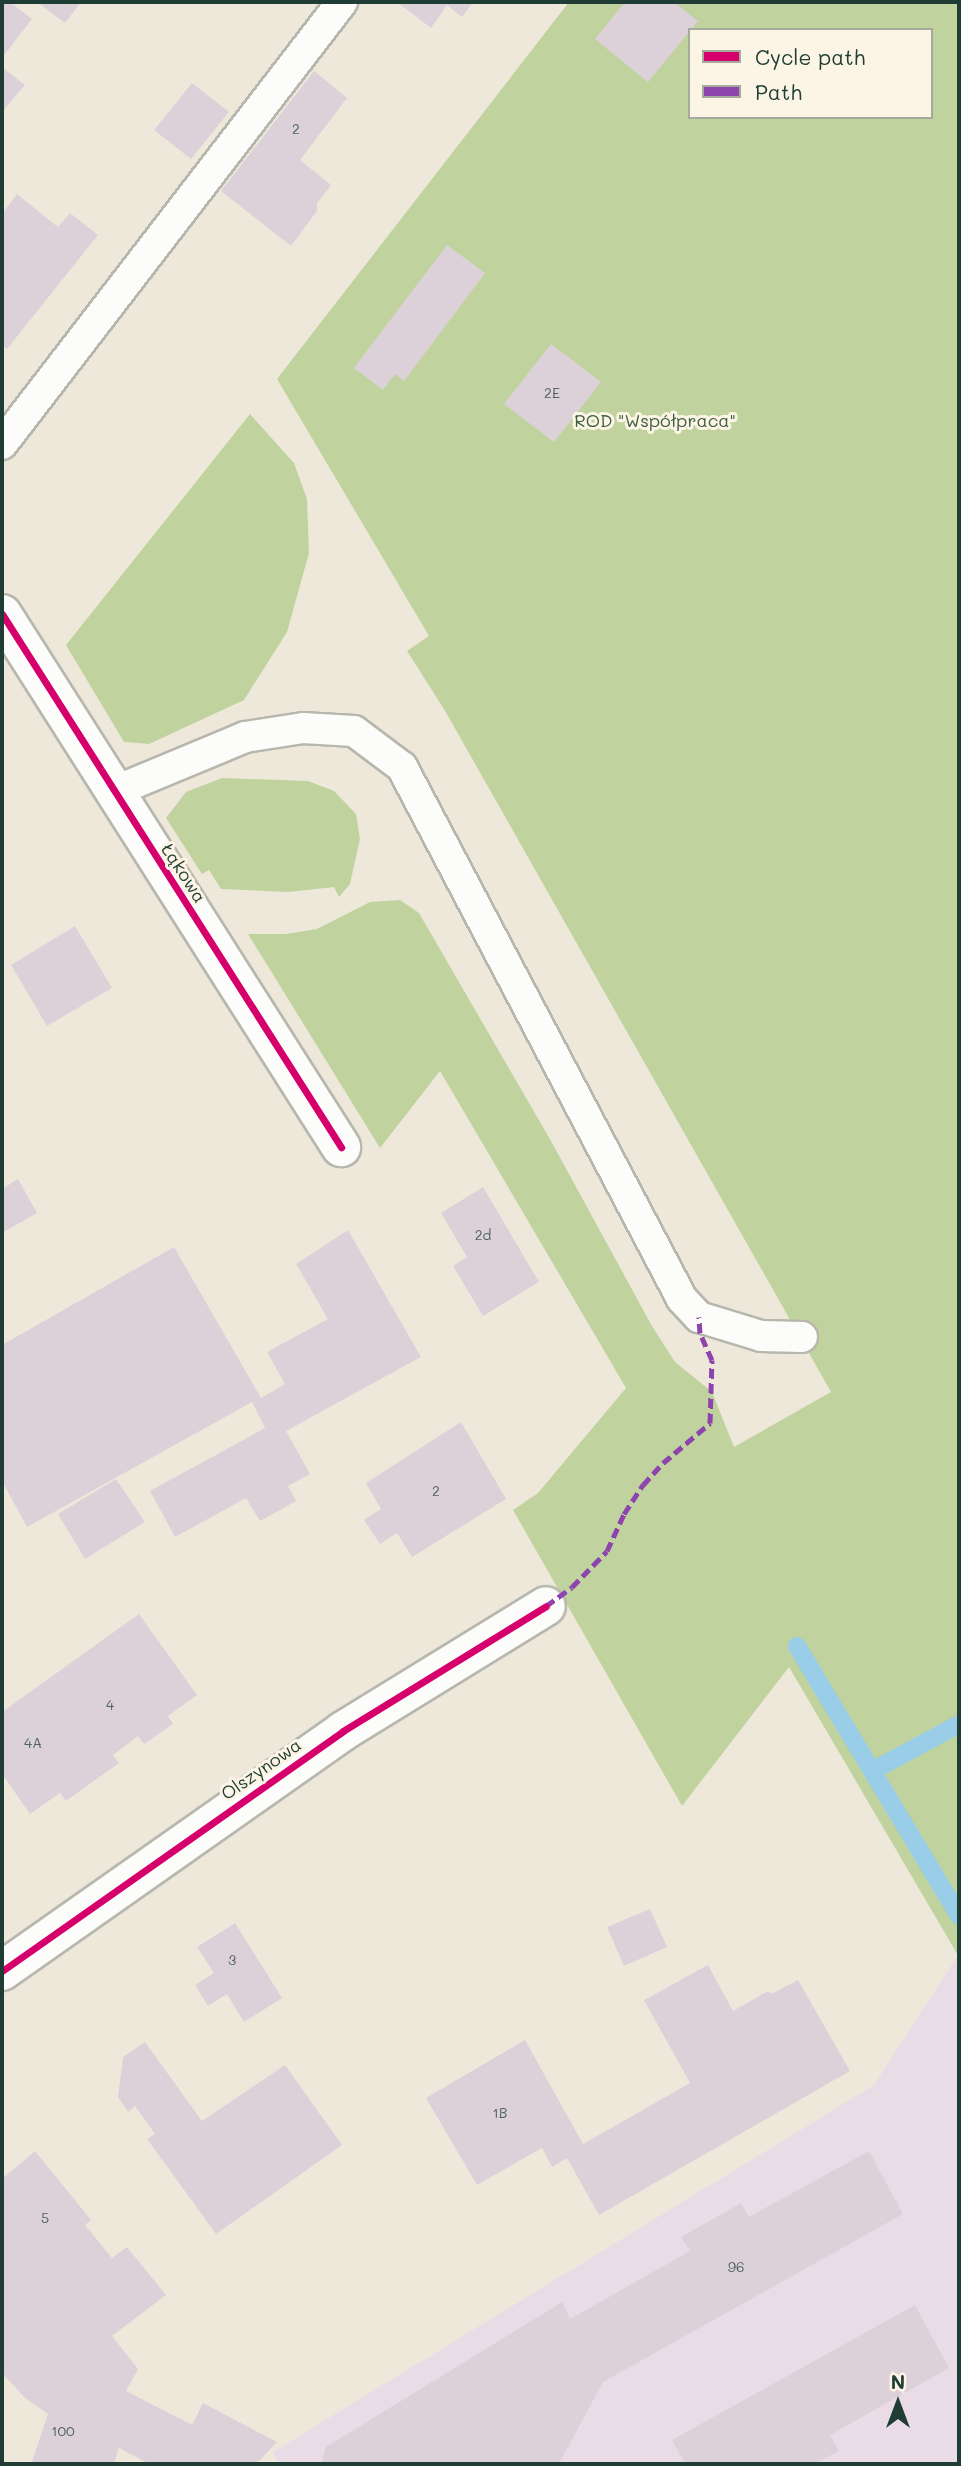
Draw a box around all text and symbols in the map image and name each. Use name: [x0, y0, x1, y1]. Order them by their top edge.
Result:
legend: [688, 28, 933, 119]
text: Cycle path: [755, 43, 865, 70]
text: Path: [755, 78, 802, 105]
house number: 2: [292, 121, 300, 137]
house number: 2E: [544, 385, 560, 401]
park label: ROD "Współpraca": [574, 409, 736, 431]
street label: Łąkowa: [157, 839, 211, 907]
house number: 2d: [475, 1227, 491, 1243]
house number: 2: [432, 1483, 440, 1499]
house number: 4: [106, 1697, 114, 1713]
street label: Olszynowa: [217, 1734, 305, 1804]
house number: 4A: [24, 1735, 42, 1751]
house number: 3: [228, 1952, 236, 1968]
house number: 1B: [493, 2105, 507, 2121]
house number: 5: [41, 2210, 49, 2226]
house number: 96: [728, 2259, 744, 2275]
north arrow: [863, 2368, 933, 2438]
text: N: [891, 2369, 905, 2394]
house number: 100: [51, 2423, 75, 2439]

